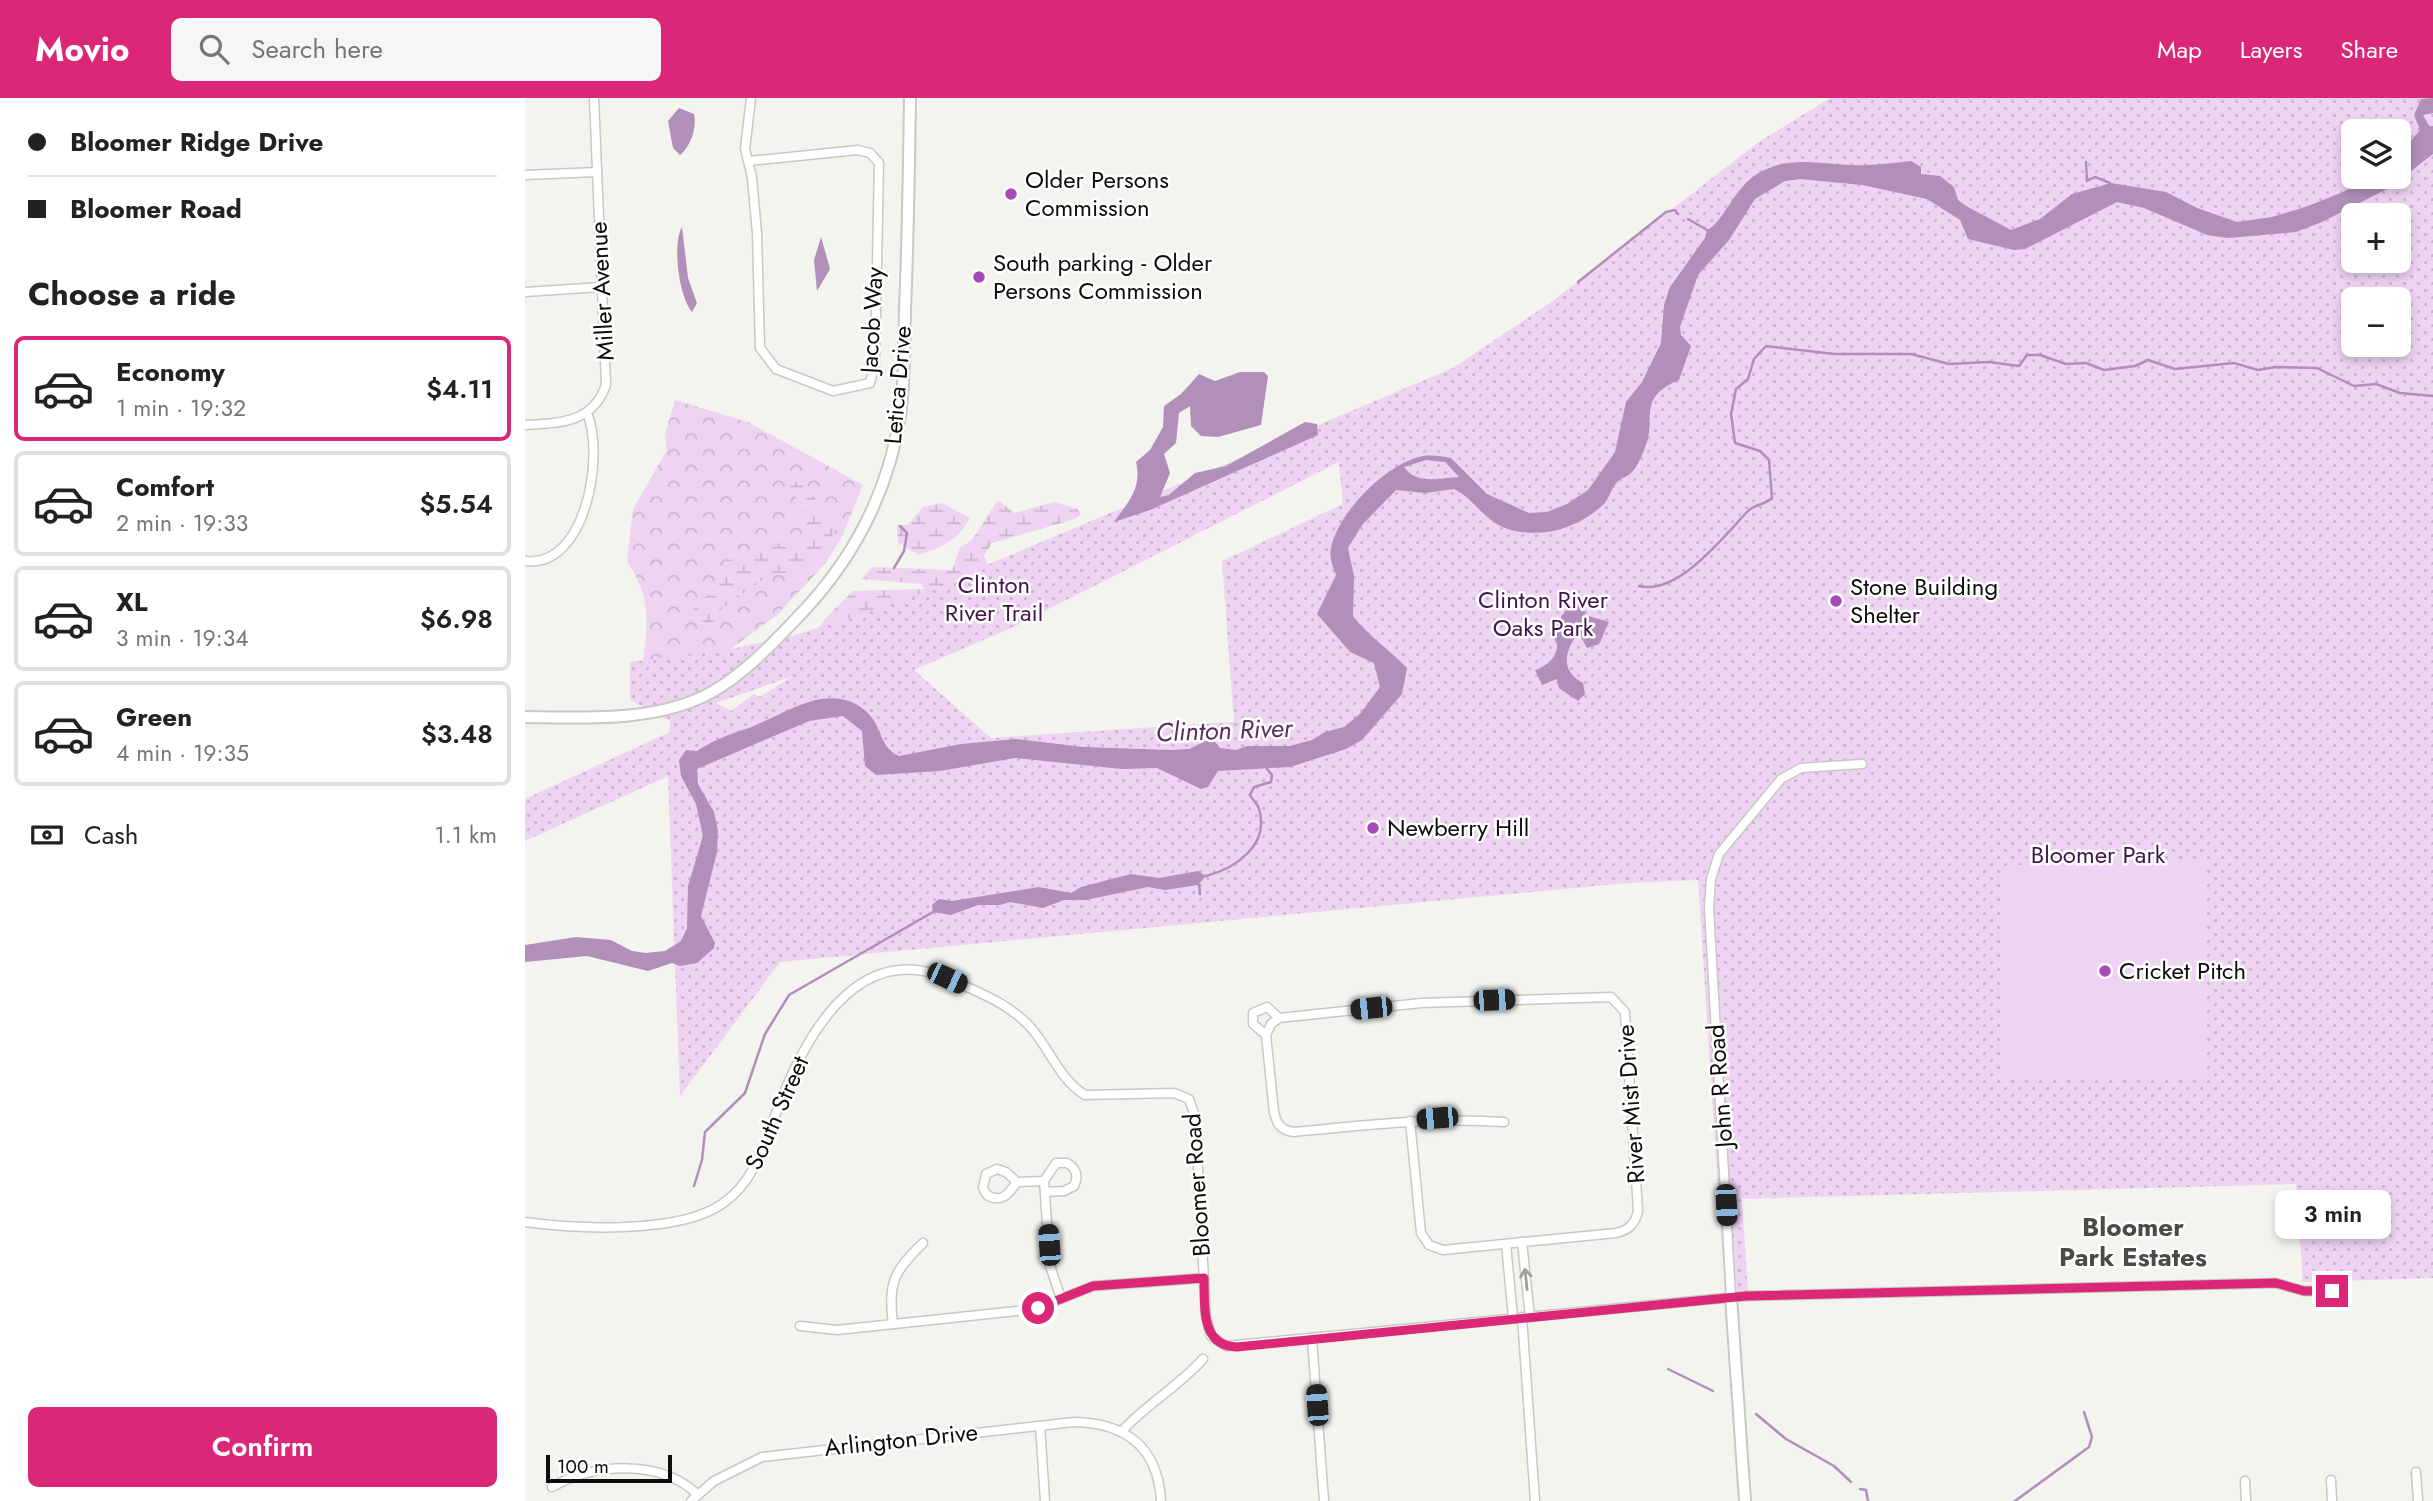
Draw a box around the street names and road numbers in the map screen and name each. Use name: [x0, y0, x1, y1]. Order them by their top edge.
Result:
street label: Miller Avenue: [580, 221, 623, 361]
street label: Jacob Way: [851, 266, 892, 377]
street label: Letica Drive: [875, 324, 920, 446]
street label: River Mist Drive: [1607, 1023, 1654, 1185]
street label: John R Road: [1698, 1023, 1741, 1152]
street label: South Street: [736, 1050, 817, 1175]
street label: Bloomer Road: [1174, 1112, 1219, 1258]
street label: Arlington Drive: [822, 1414, 979, 1465]

